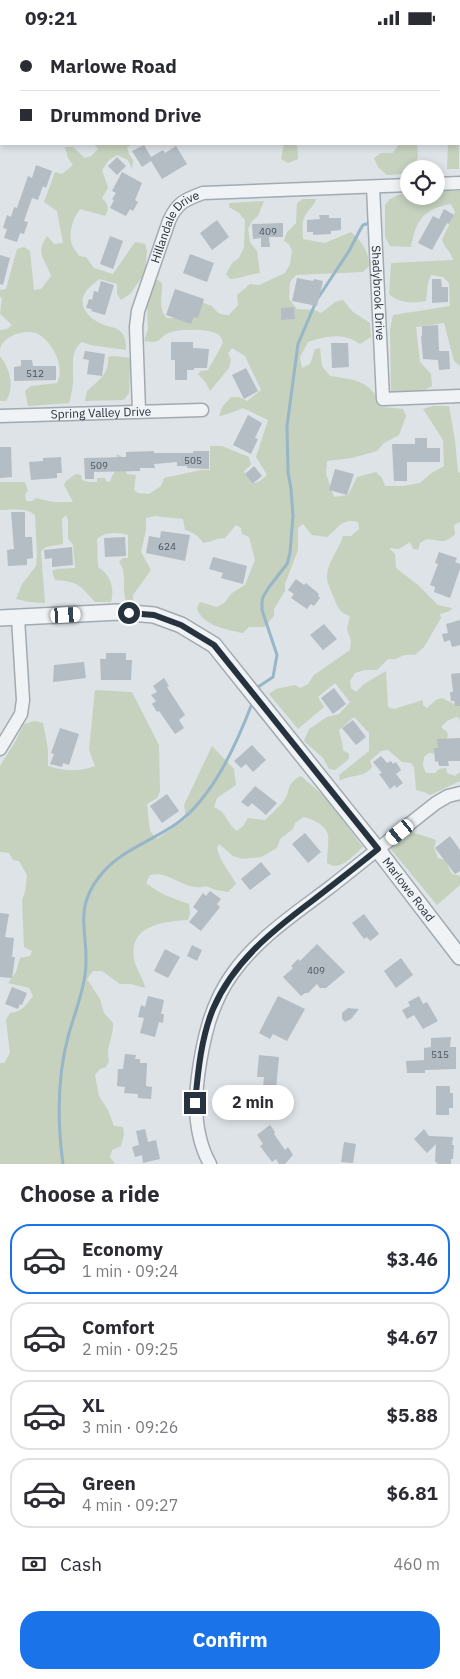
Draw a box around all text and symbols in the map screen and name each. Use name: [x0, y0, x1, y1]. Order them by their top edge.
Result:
text: 09:21: [25, 6, 77, 30]
text: Marlowe Road: [50, 54, 177, 78]
text: Drummond Drive: [50, 103, 201, 127]
map controls: [400, 160, 445, 205]
button: locate: [400, 160, 445, 205]
street label: Hillandale Drive: [147, 187, 202, 265]
house number: 409: [259, 225, 277, 238]
street label: Shadybrook Drive: [369, 245, 388, 341]
house number: 512: [26, 367, 44, 380]
street label: Spring Valley Drive: [50, 404, 152, 421]
house number: 505: [184, 454, 202, 467]
house number: 509: [90, 459, 108, 472]
house number: 624: [158, 540, 176, 553]
route start: [118, 602, 140, 624]
car: [50, 607, 81, 623]
car: [383, 817, 416, 847]
street label: Marlowe Road: [379, 854, 438, 924]
house number: 409: [307, 964, 325, 977]
house number: 515: [431, 1048, 449, 1061]
callout: 2 min: [212, 1085, 295, 1121]
route end: [184, 1092, 206, 1114]
text: 2 min: [232, 1092, 274, 1112]
text: Choose a ride: [20, 1179, 160, 1208]
icon: car: [22, 1237, 67, 1282]
text: Economy: [82, 1237, 163, 1261]
text: $3.46: [386, 1247, 438, 1271]
text: 1 min · 09:24: [82, 1261, 178, 1281]
icon: car: [22, 1315, 67, 1360]
text: Comfort: [82, 1315, 155, 1339]
text: $4.67: [386, 1325, 438, 1349]
text: 2 min · 09:25: [82, 1339, 178, 1359]
icon: car: [22, 1393, 67, 1438]
text: XL: [82, 1393, 105, 1417]
text: $5.88: [386, 1403, 438, 1427]
text: 3 min · 09:26: [82, 1417, 178, 1437]
icon: car: [22, 1471, 67, 1516]
text: Green: [82, 1471, 136, 1495]
text: $6.81: [386, 1481, 438, 1505]
text: 4 min · 09:27: [82, 1495, 178, 1515]
icon: cash: [20, 1550, 48, 1578]
text: Cash: [60, 1552, 102, 1576]
text: 460 m: [393, 1554, 440, 1574]
button: Confirm: [20, 1611, 440, 1669]

